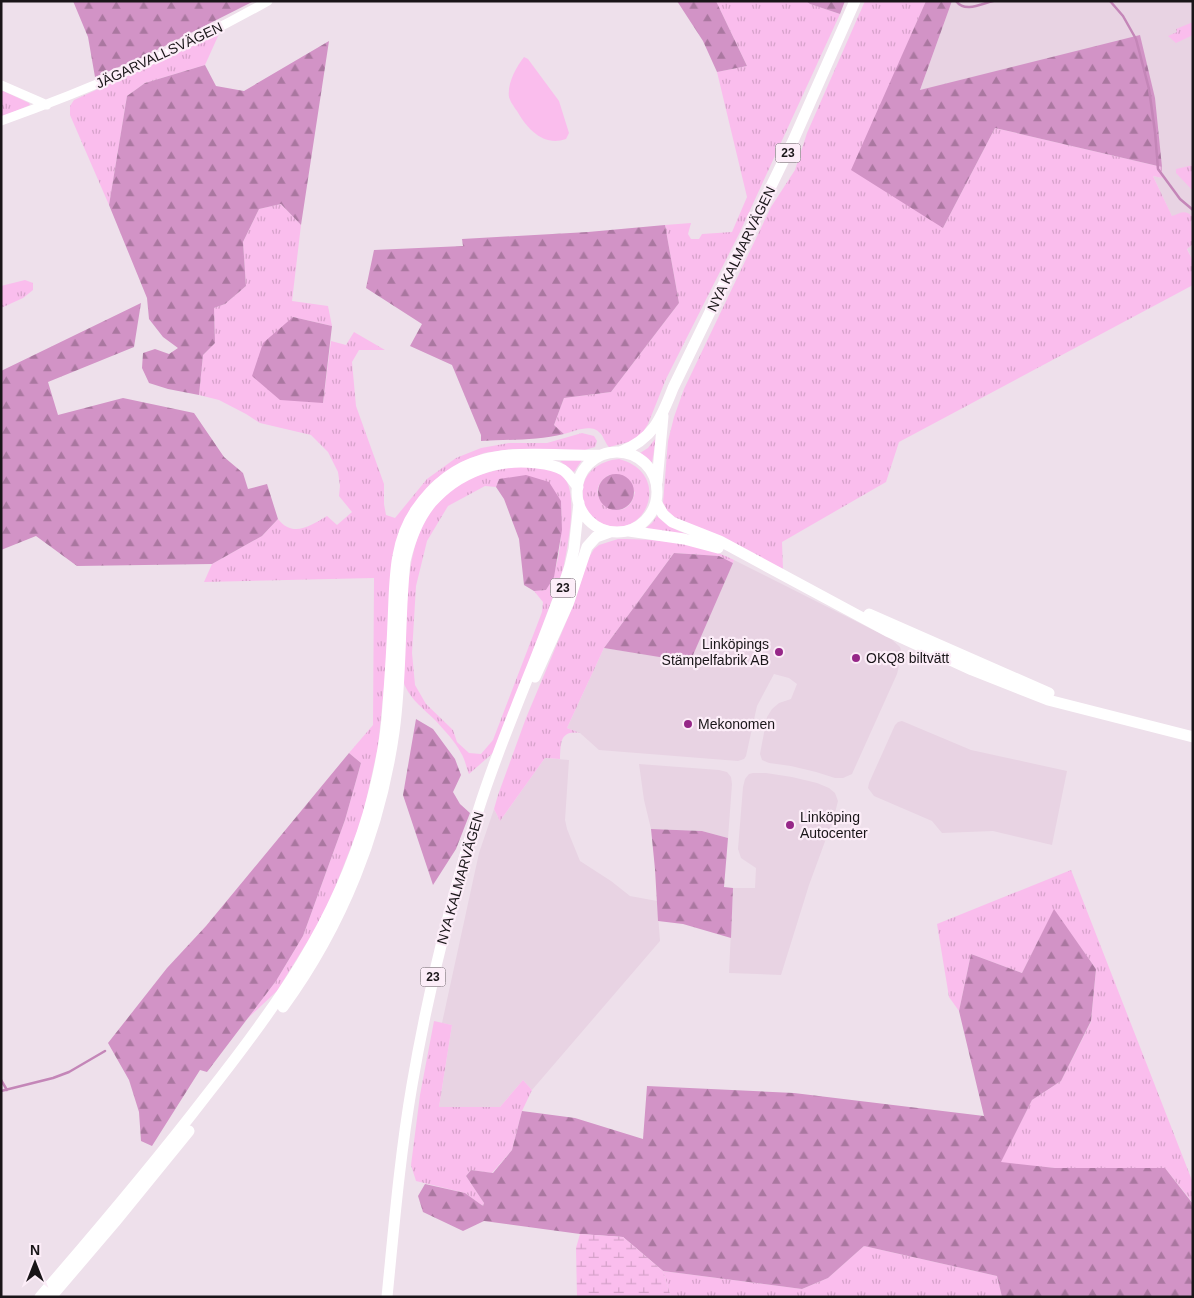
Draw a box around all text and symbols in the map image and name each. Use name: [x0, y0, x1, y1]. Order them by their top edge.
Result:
street label: JÄGARVALLSVÄGEN: [93, 19, 225, 91]
road number: 23: [776, 144, 800, 162]
street label: NYA KALMARVÄGEN: [704, 184, 778, 314]
road number: 23: [550, 578, 576, 598]
place label: Linköpings Stämpelfabrik AB: [662, 636, 769, 668]
marker: Linköpings Stämpelfabrik AB: [773, 646, 785, 658]
place label: OKQ8 biltvätt: [866, 650, 949, 666]
marker: OKQ8 biltvätt: [850, 652, 862, 664]
place label: Mekonomen: [698, 716, 775, 732]
marker: Mekonomen: [682, 718, 694, 730]
place label: Linköping Autocenter: [800, 809, 868, 841]
street label: NYA KALMARVÄGEN: [433, 810, 487, 946]
marker: Linköping Autocenter: [784, 819, 796, 831]
road number: 23: [420, 968, 446, 986]
north arrow: [10, 1238, 60, 1288]
text: N: [30, 1242, 40, 1258]

